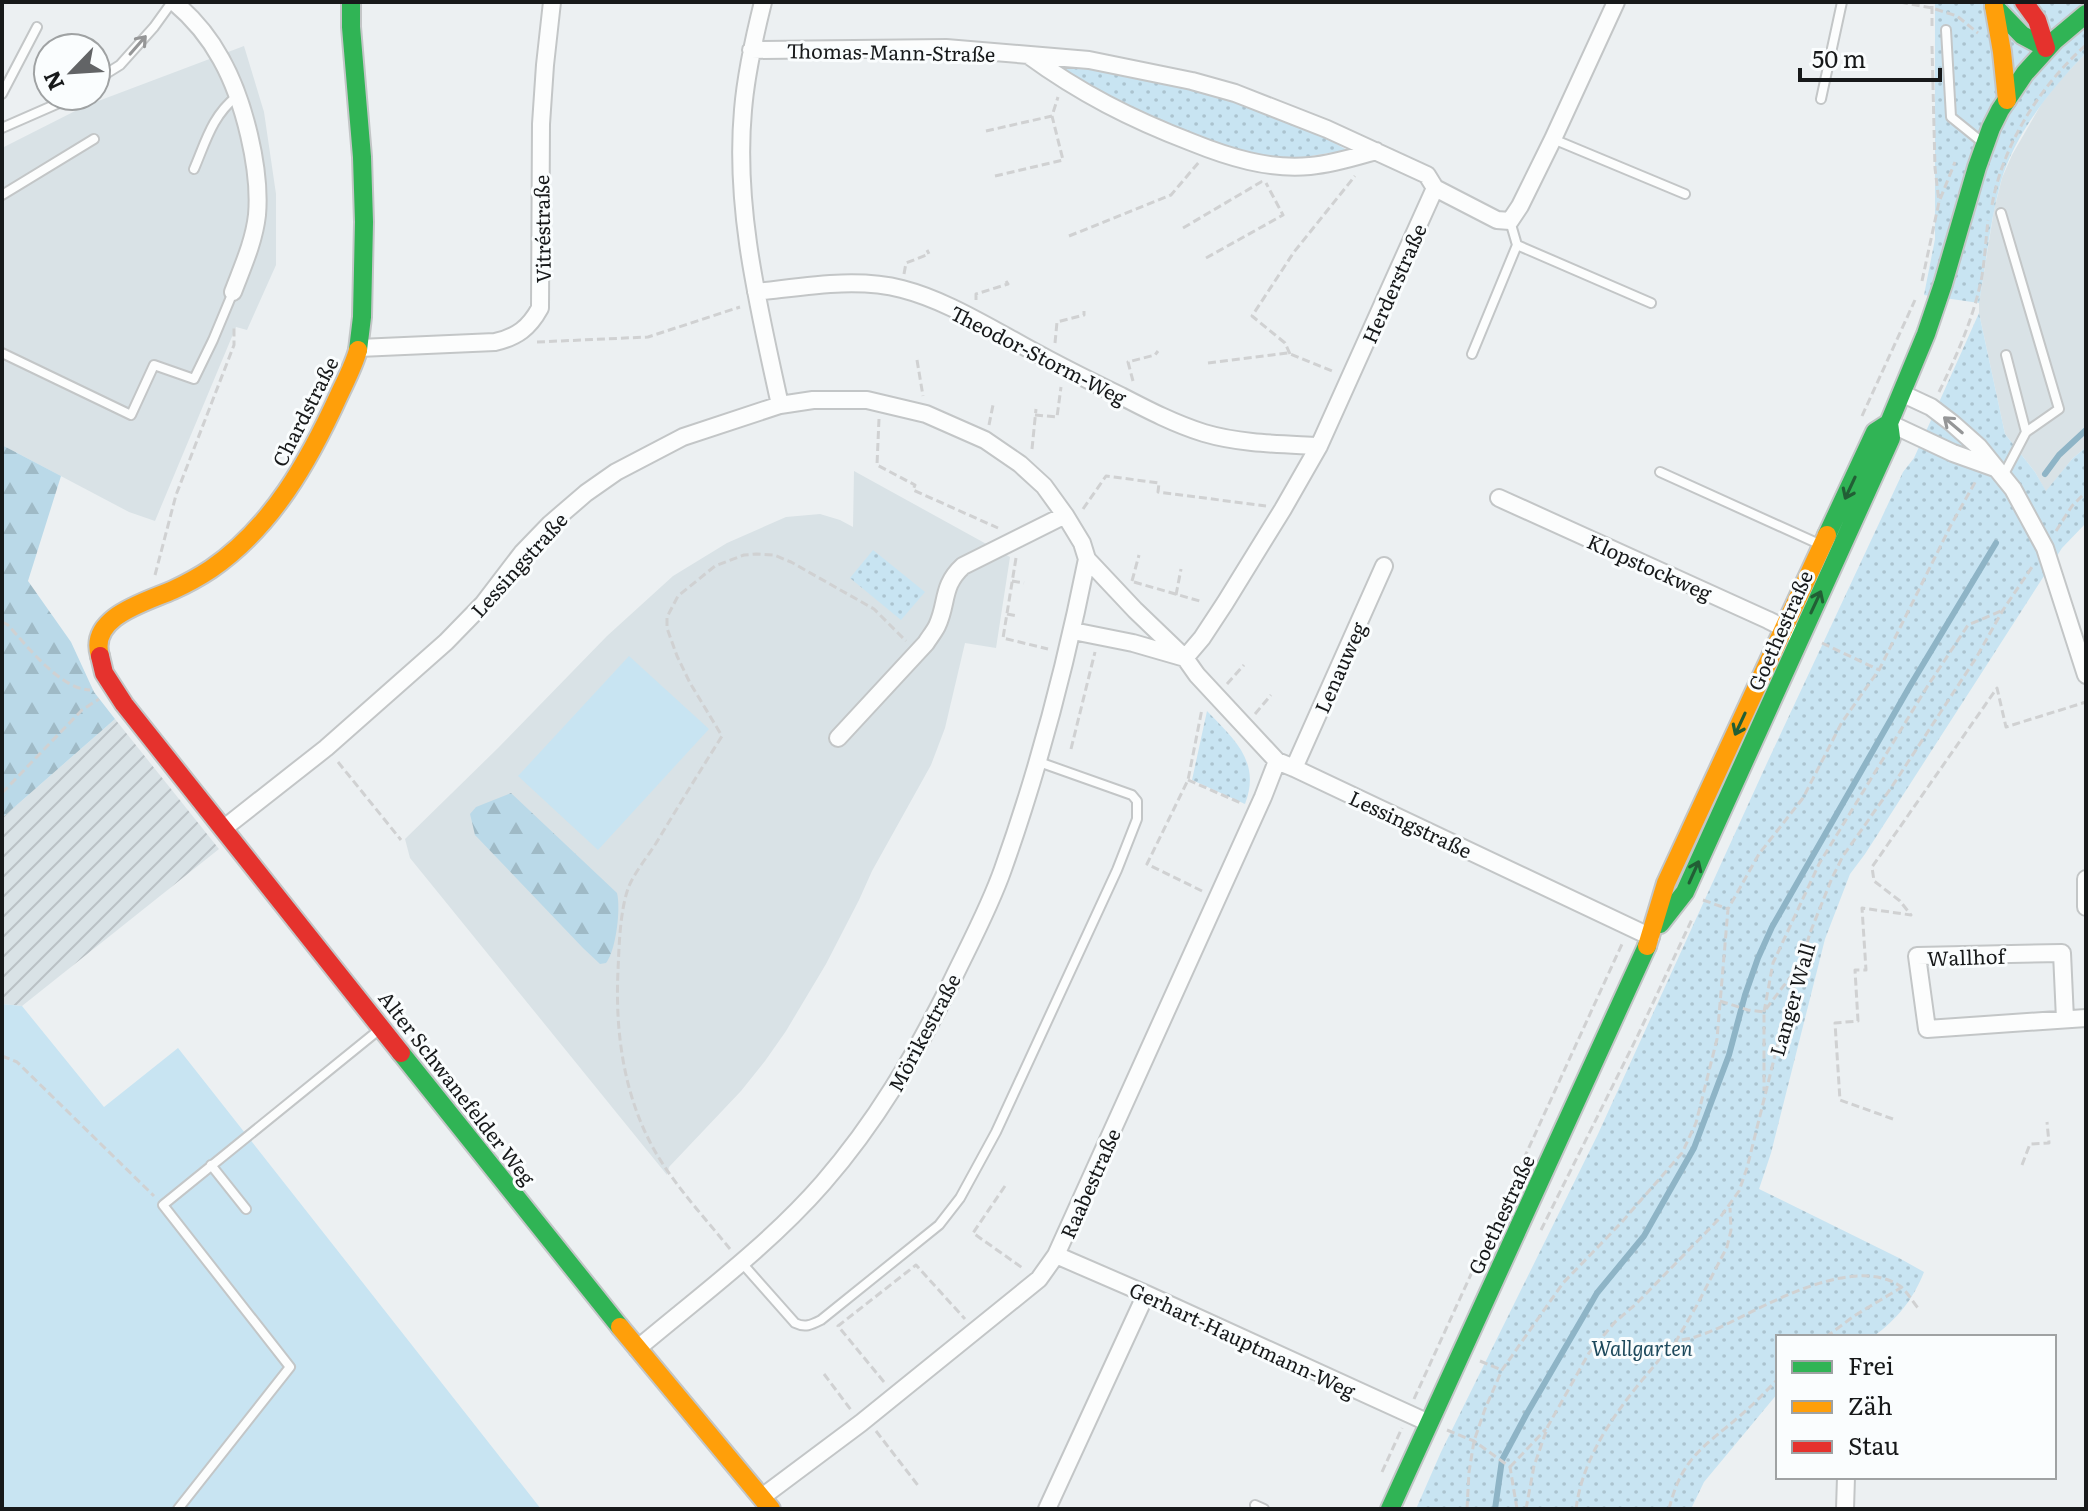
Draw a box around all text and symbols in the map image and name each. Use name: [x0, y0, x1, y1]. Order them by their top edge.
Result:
north arrow: [32, 32, 112, 112]
scale bar: [1800, 32, 1940, 82]
street label: Thomas-Mann-Straße: [786, 34, 996, 68]
one-way arrow: [129, 36, 147, 56]
text: 50 m: [1812, 40, 1866, 75]
text: N: [34, 66, 71, 96]
street label: Vitréstraße: [525, 175, 557, 283]
street label: Herderstraße: [1353, 218, 1433, 348]
street label: Theodor-Storm-Weg: [946, 297, 1133, 412]
street label: Chardstraße: [263, 351, 345, 471]
one-way arrow: [1944, 416, 1964, 434]
one-way arrow: [1842, 476, 1857, 500]
street label: Lessingstraße: [463, 505, 573, 623]
street label: Klopstockweg: [1583, 525, 1718, 607]
street label: Goethestraße: [1739, 565, 1819, 695]
one-way arrow: [1810, 590, 1825, 615]
street label: Lenauweg: [1306, 616, 1373, 717]
one-way arrow: [1732, 712, 1747, 736]
street label: Lessingstraße: [1345, 781, 1477, 865]
one-way arrow: [1687, 860, 1702, 885]
street label: Langer Wall: [1760, 939, 1822, 1059]
street label: Wallhof: [1926, 940, 2008, 972]
street label: Mörikestraße: [879, 968, 967, 1096]
street label: Alter Schwanefelder Weg: [372, 983, 544, 1191]
street label: Raabestraße: [1051, 1123, 1127, 1243]
street label: Goethestraße: [1459, 1149, 1541, 1279]
street label: Gerhart-Hauptmann-Weg: [1125, 1273, 1362, 1405]
park label: Wallgarten: [1591, 1332, 1693, 1362]
legend: [1776, 1335, 2056, 1479]
text: Frei: [1848, 1347, 1894, 1382]
text: Zäh: [1848, 1387, 1893, 1422]
text: Stau: [1848, 1427, 1899, 1462]

